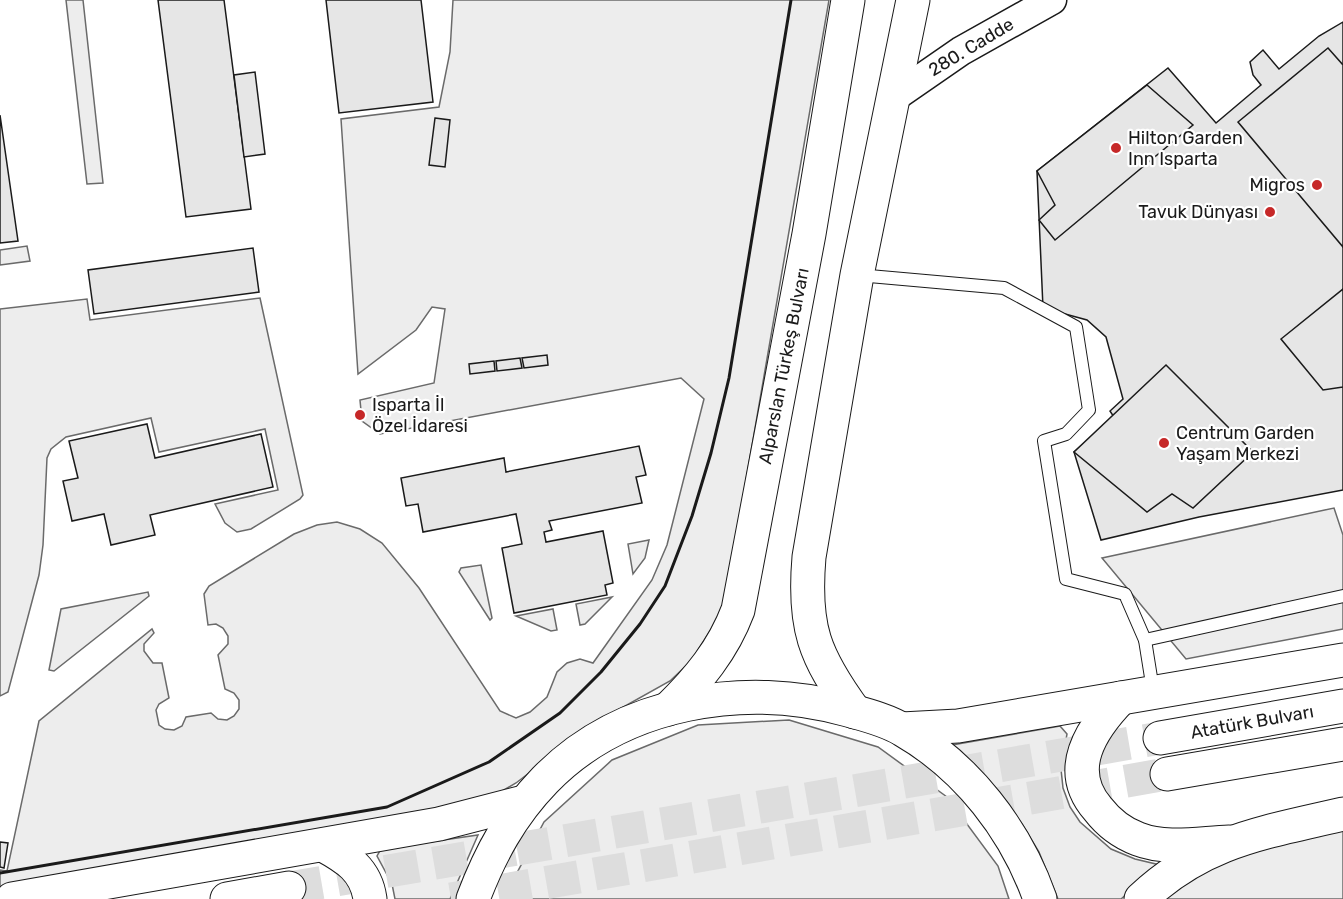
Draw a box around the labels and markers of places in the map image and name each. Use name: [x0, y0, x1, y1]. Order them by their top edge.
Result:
place label: Hilton Garden Inn Isparta: [1128, 127, 1243, 170]
marker: Hilton Garden Inn Isparta: [1109, 141, 1123, 155]
place label: Migros: [1249, 174, 1305, 196]
marker: Migros: [1310, 178, 1324, 192]
place label: Tavuk Dünyası: [1138, 201, 1258, 223]
marker: Tavuk Dünyası: [1263, 205, 1277, 219]
place label: Isparta İl Özel İdaresi: [372, 394, 468, 437]
marker: Isparta İl Özel İdaresi: [353, 408, 367, 422]
place label: Centrum Garden Yaşam Merkezi: [1176, 422, 1315, 465]
marker: Centrum Garden Yaşam Merkezi: [1157, 436, 1171, 450]

